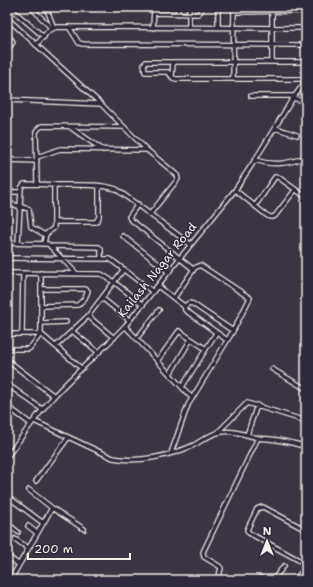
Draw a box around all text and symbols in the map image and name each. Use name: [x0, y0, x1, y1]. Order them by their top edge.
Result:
street label: Kailash Nagar Road: [114, 219, 200, 321]
north arrow: [247, 521, 287, 561]
text: N: [263, 524, 272, 539]
scale bar: [28, 535, 130, 561]
text: 200 m: [34, 541, 73, 557]

